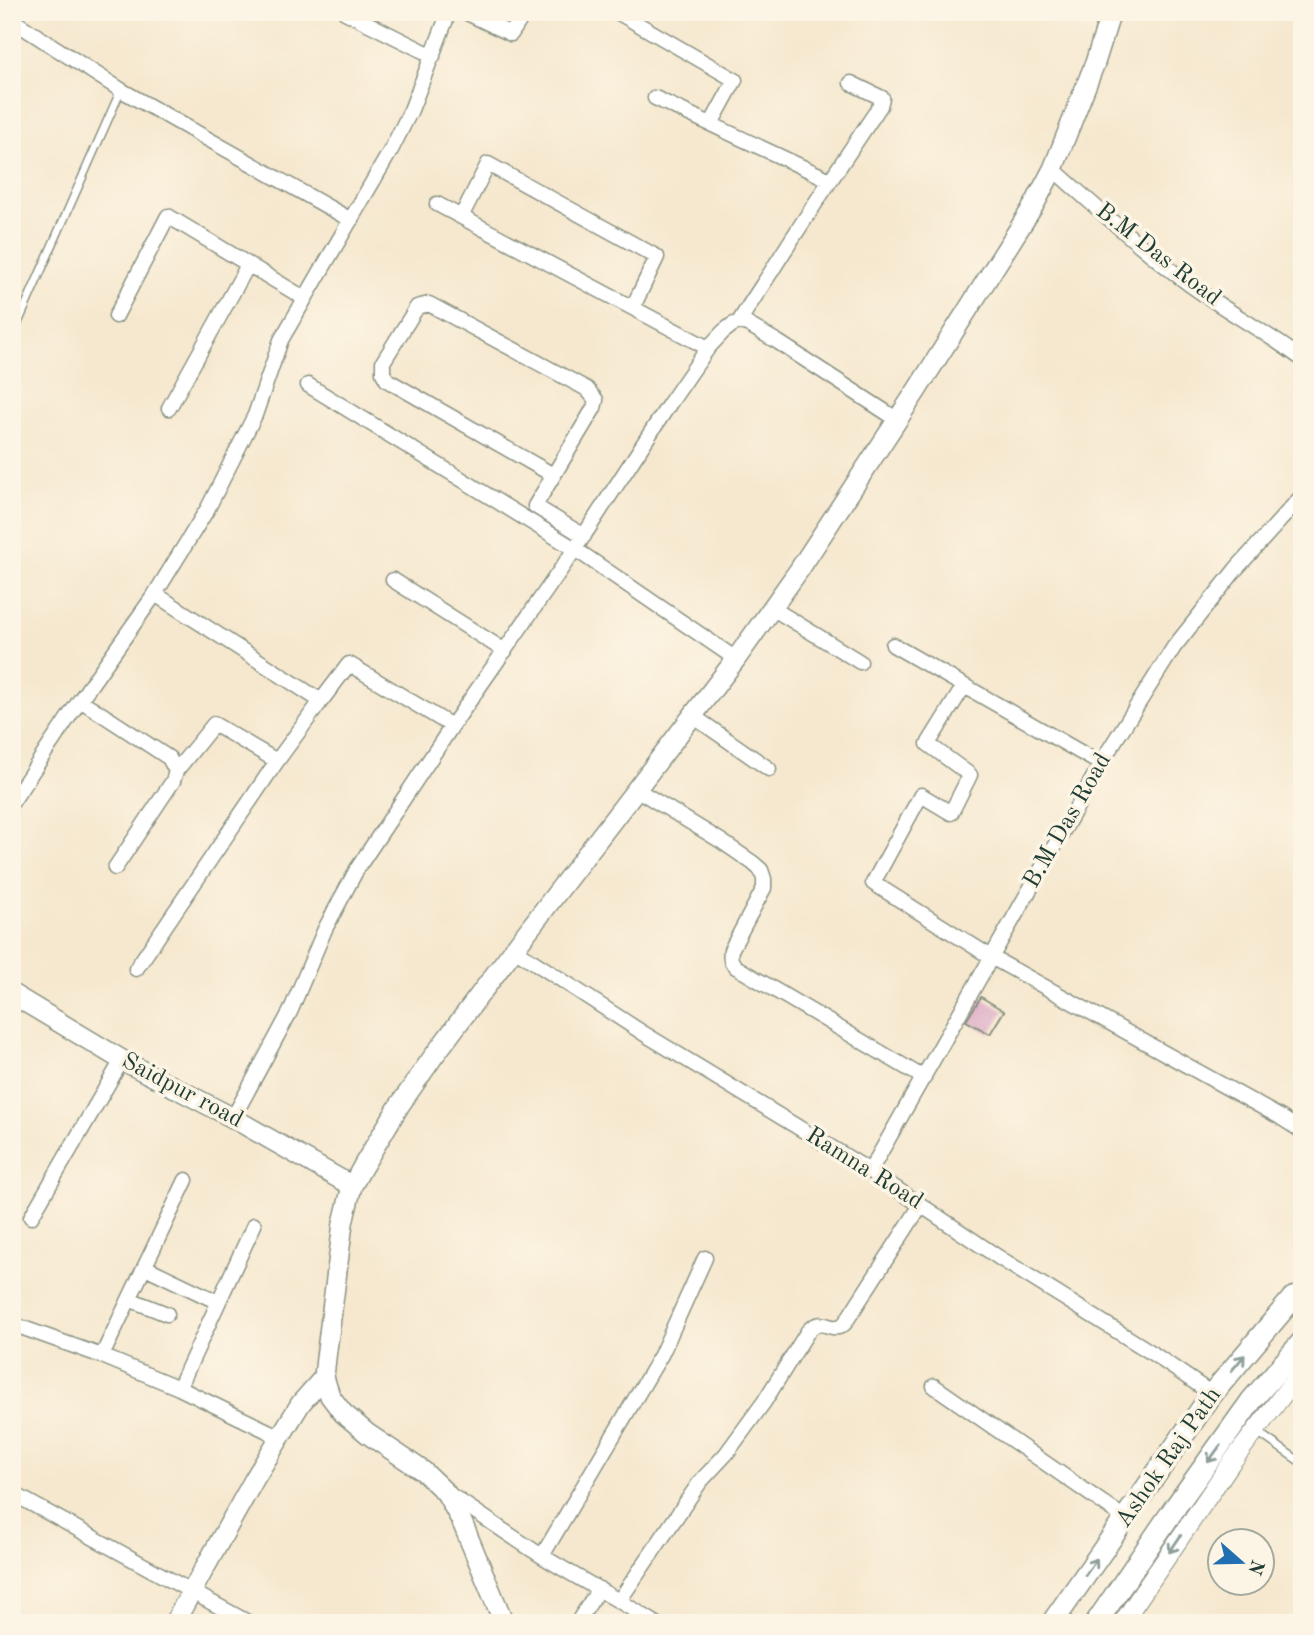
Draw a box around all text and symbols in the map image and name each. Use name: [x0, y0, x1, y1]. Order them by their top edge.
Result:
street label: B.M Das Road: [1091, 199, 1225, 311]
street label: B.M Das Road: [1020, 749, 1116, 893]
street label: Saidpur road: [117, 1049, 247, 1133]
street label: Ramna Road: [801, 1124, 927, 1214]
one-way arrow: [1230, 1354, 1246, 1372]
street label: Ashok Raj Path: [1112, 1384, 1226, 1532]
one-way arrow: [1207, 1444, 1222, 1463]
north arrow: [1206, 1526, 1276, 1596]
one-way arrow: [1168, 1534, 1182, 1553]
text: N: [1243, 1557, 1266, 1577]
one-way arrow: [1084, 1558, 1098, 1577]

